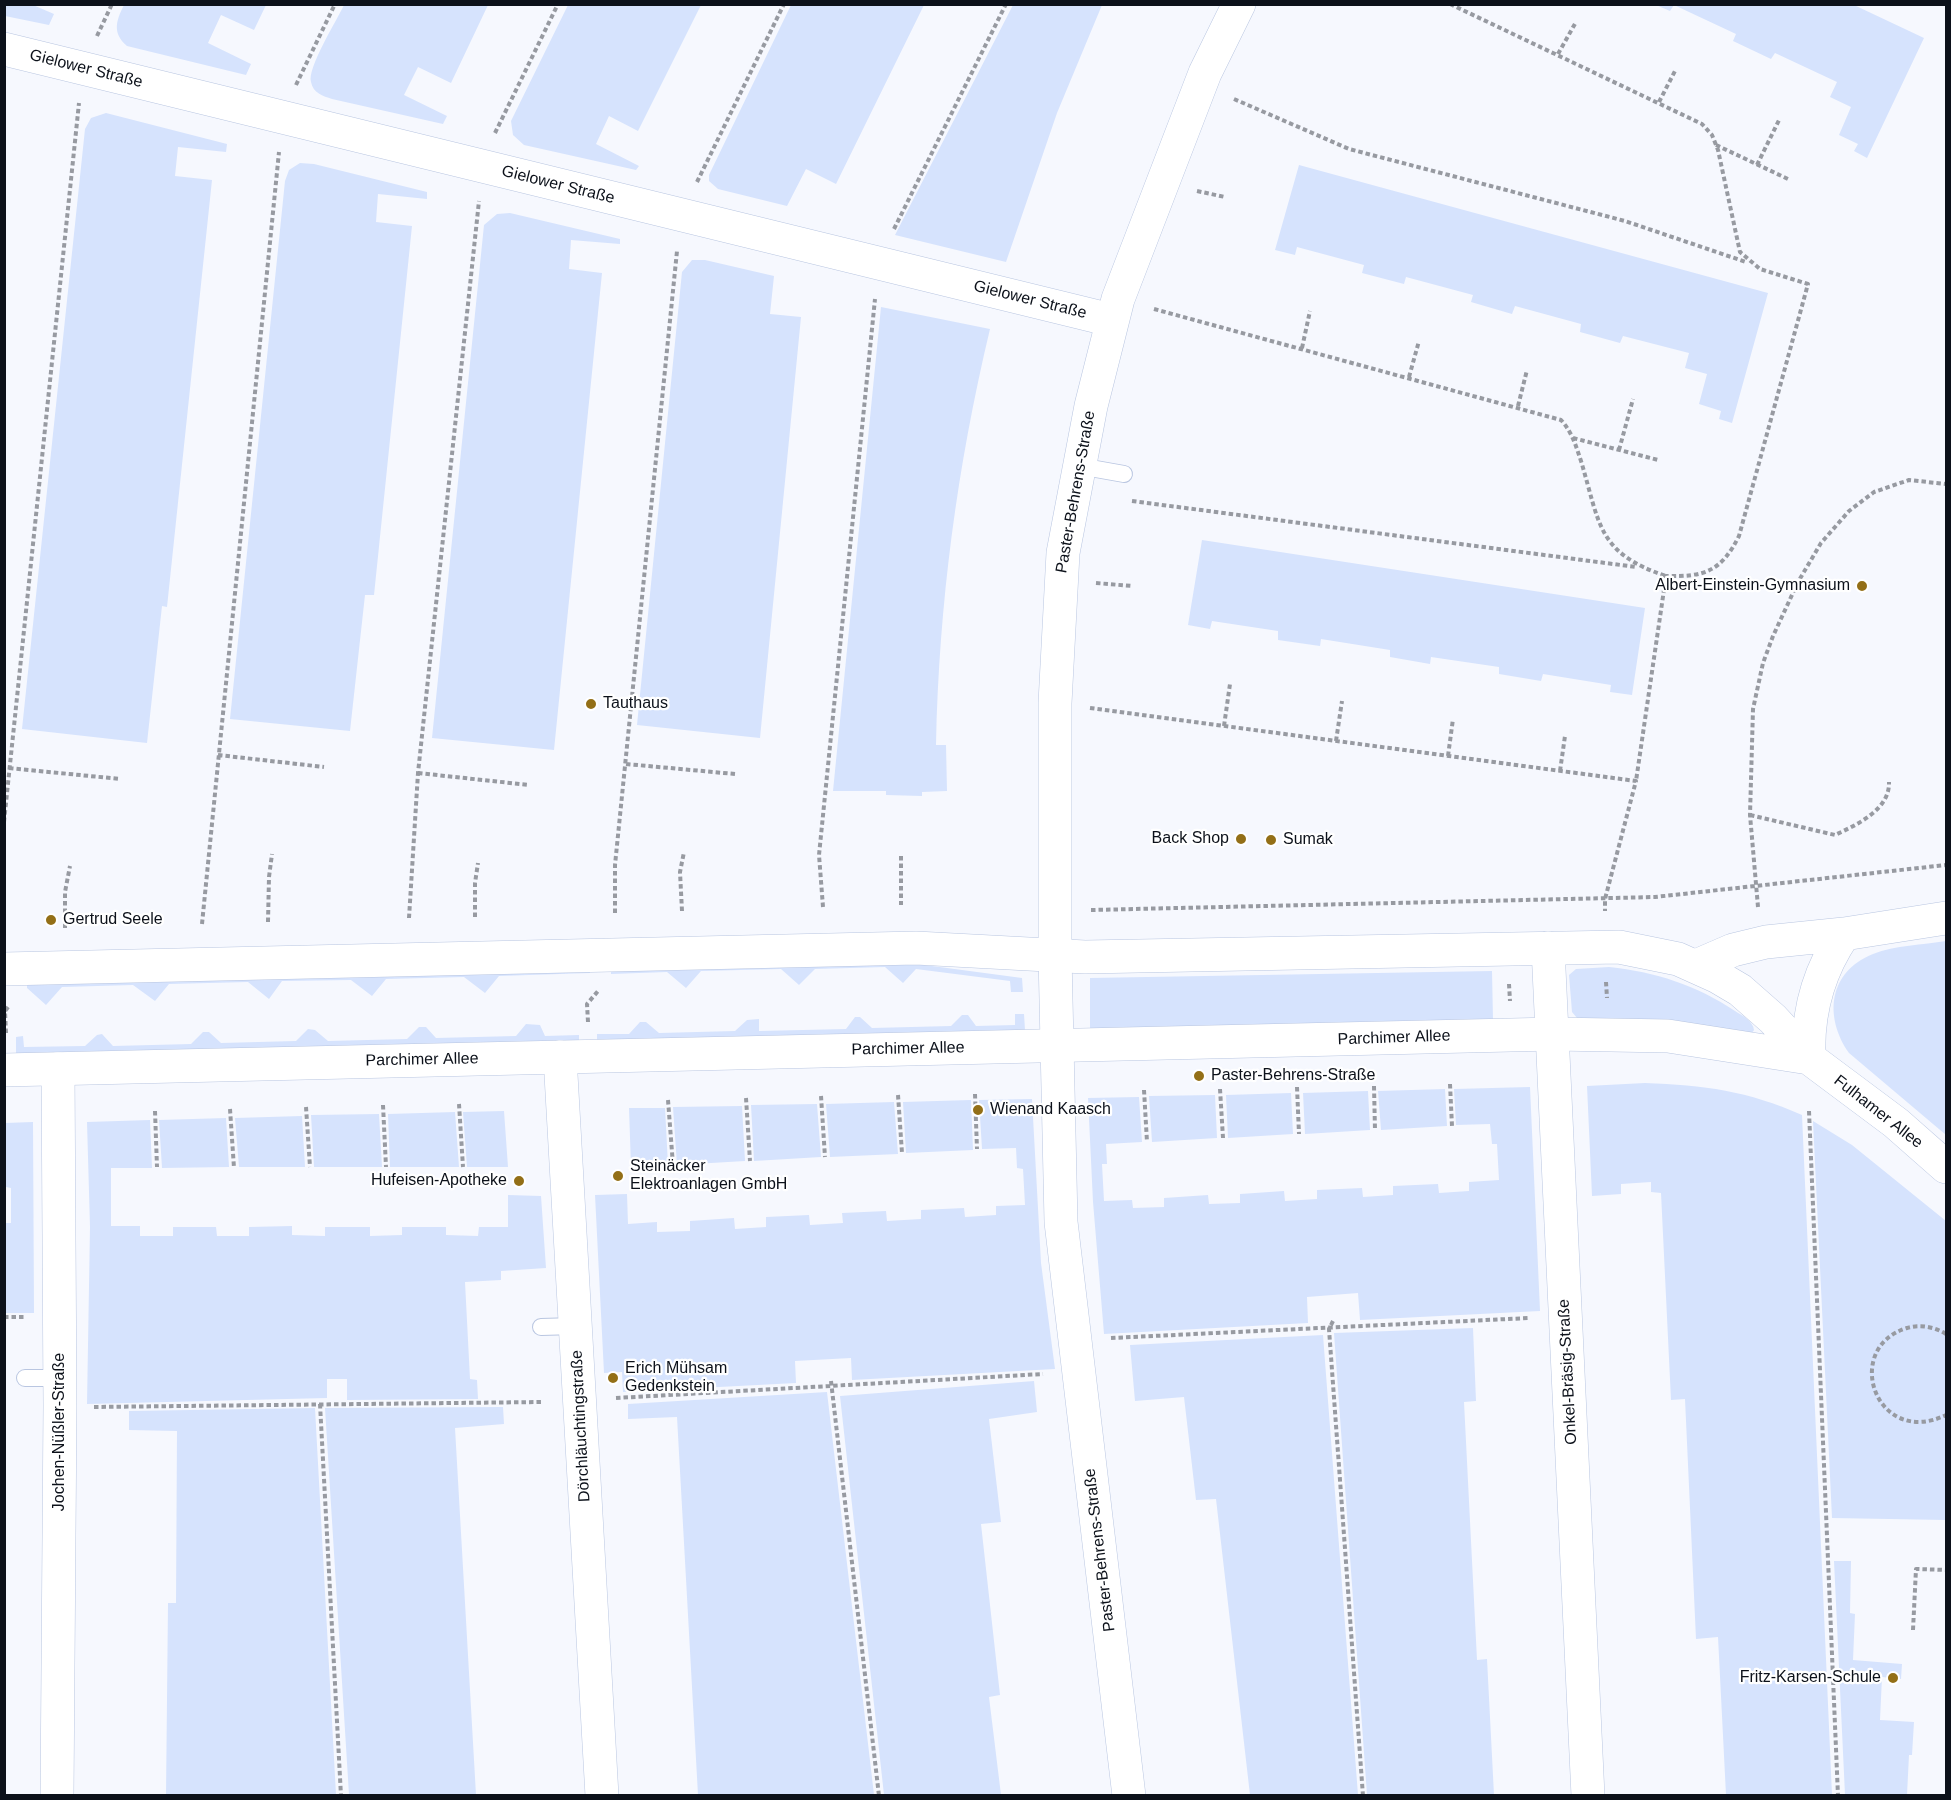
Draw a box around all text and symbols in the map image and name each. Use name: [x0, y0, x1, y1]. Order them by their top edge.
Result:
street label: Gielower Straße: [28, 46, 144, 92]
street label: Gielower Straße: [500, 162, 616, 208]
street label: Gielower Straße: [972, 277, 1088, 323]
street label: Paster-Behrens-Straße: [1052, 409, 1100, 575]
place label: Albert-Einstein-Gymnasium: [1655, 576, 1850, 596]
marker: Albert-Einstein-Gymnasium: [1855, 579, 1869, 593]
place label: Tauthaus: [603, 694, 668, 714]
marker: Tauthaus: [584, 697, 598, 711]
place label: Back Shop: [1152, 829, 1229, 849]
place label: Sumak: [1283, 830, 1333, 850]
marker: Back Shop: [1234, 832, 1248, 846]
marker: Sumak: [1264, 833, 1278, 847]
place label: Gertrud Seele: [63, 910, 163, 930]
marker: Gertrud Seele: [44, 913, 58, 927]
street label: Parchimer Allee: [1337, 1026, 1451, 1050]
street label: Parchimer Allee: [851, 1038, 965, 1060]
street label: Parchimer Allee: [365, 1049, 479, 1071]
place label: Paster-Behrens-Straße: [1211, 1066, 1376, 1086]
marker: Paster-Behrens-Straße: [1192, 1069, 1206, 1083]
street label: Fulhamer Allee: [1830, 1071, 1926, 1153]
place label: Wienand Kaasch: [990, 1100, 1111, 1120]
marker: Wienand Kaasch: [971, 1103, 985, 1117]
place label: Steinäcker Elektroanlagen GmbH: [630, 1157, 787, 1195]
marker: Steinäcker Elektroanlagen GmbH: [611, 1169, 625, 1183]
place label: Hufeisen-Apotheke: [371, 1171, 507, 1191]
marker: Hufeisen-Apotheke: [512, 1174, 526, 1188]
street label: Onkel-Bräsig-Straße: [1555, 1299, 1581, 1445]
street label: Dörchläuchtingstraße: [567, 1350, 595, 1502]
street label: Jochen-Nüßler-Straße: [50, 1353, 70, 1511]
place label: Erich Mühsam Gedenkstein: [625, 1359, 727, 1397]
marker: Erich Mühsam Gedenkstein: [606, 1371, 620, 1385]
street label: Paster-Behrens-Straße: [1080, 1467, 1120, 1633]
place label: Fritz-Karsen-Schule: [1740, 1668, 1881, 1688]
marker: Fritz-Karsen-Schule: [1886, 1671, 1900, 1685]

